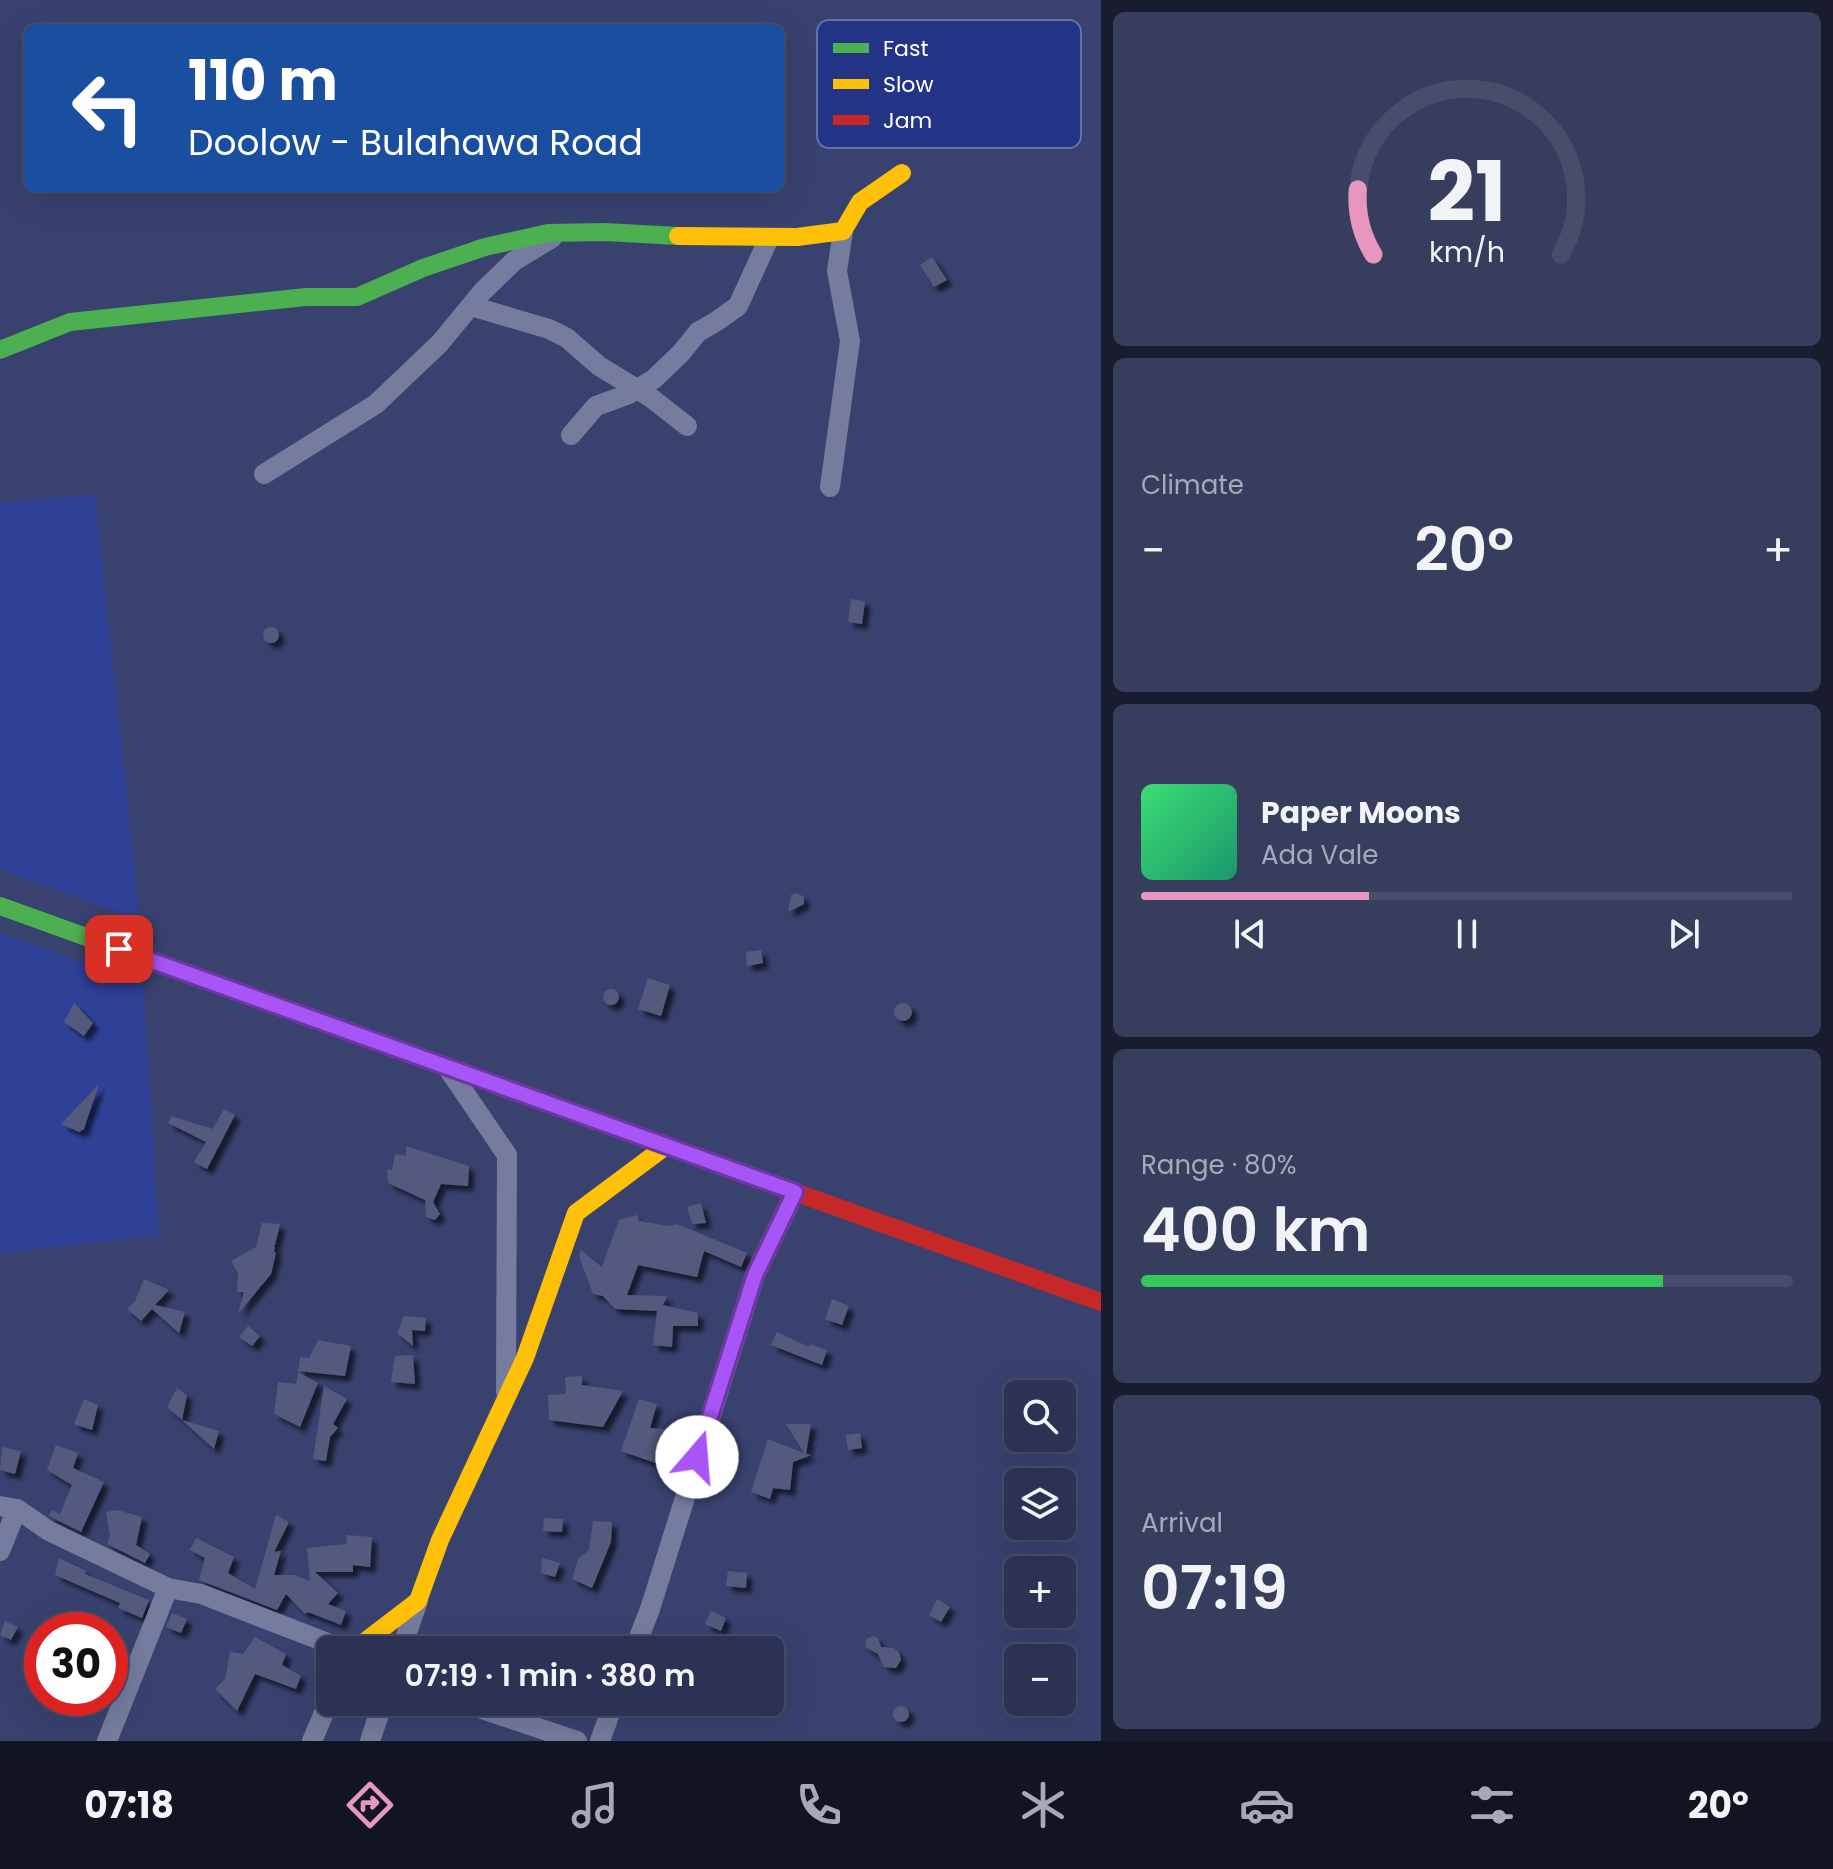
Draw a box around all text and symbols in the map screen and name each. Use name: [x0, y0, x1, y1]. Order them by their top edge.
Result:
legend: [817, 20, 1081, 148]
text: Fast: [883, 33, 928, 64]
text: 110 m: [188, 41, 338, 120]
icon: left: [56, 56, 160, 160]
text: Slow: [883, 69, 933, 100]
text: Jam: [883, 105, 932, 136]
text: Doolow - Bulahawa Road: [188, 117, 643, 168]
text: 21: [1428, 133, 1506, 249]
text: km/h: [1429, 232, 1505, 272]
text: Climate: [1141, 467, 1244, 503]
text: 20°: [1414, 508, 1514, 592]
text: −: [1141, 520, 1165, 581]
text: +: [1763, 520, 1793, 581]
text: Paper Moons: [1261, 791, 1461, 834]
text: Ada Vale: [1261, 837, 1378, 873]
icon: previous: [1228, 912, 1272, 956]
icon: pause: [1445, 912, 1489, 956]
icon: next: [1662, 912, 1706, 956]
pin: [85, 915, 153, 983]
icon: arrive: [97, 927, 141, 971]
text: Range · 80%: [1141, 1147, 1297, 1183]
text: 400 km: [1141, 1188, 1370, 1272]
map controls: [1004, 1380, 1076, 1716]
button: search: [1004, 1380, 1076, 1452]
position arrow: [655, 1415, 739, 1499]
button: layers: [1004, 1468, 1076, 1540]
text: Arrival: [1141, 1505, 1223, 1541]
text: 07:19: [1141, 1546, 1288, 1630]
button: +: [1004, 1556, 1076, 1628]
speed limit sign: 30: [24, 1612, 128, 1716]
button: −: [1004, 1644, 1076, 1716]
text: 07:19 · 1 min · 380 m: [405, 1654, 695, 1697]
icon: directions: [342, 1777, 398, 1833]
icon: music: [567, 1777, 623, 1833]
icon: phone: [791, 1777, 847, 1833]
icon: climate: [1015, 1777, 1071, 1833]
icon: car: [1239, 1777, 1295, 1833]
icon: filters: [1464, 1777, 1520, 1833]
text: 07:18: [84, 1780, 174, 1831]
text: 20°: [1688, 1780, 1749, 1831]

